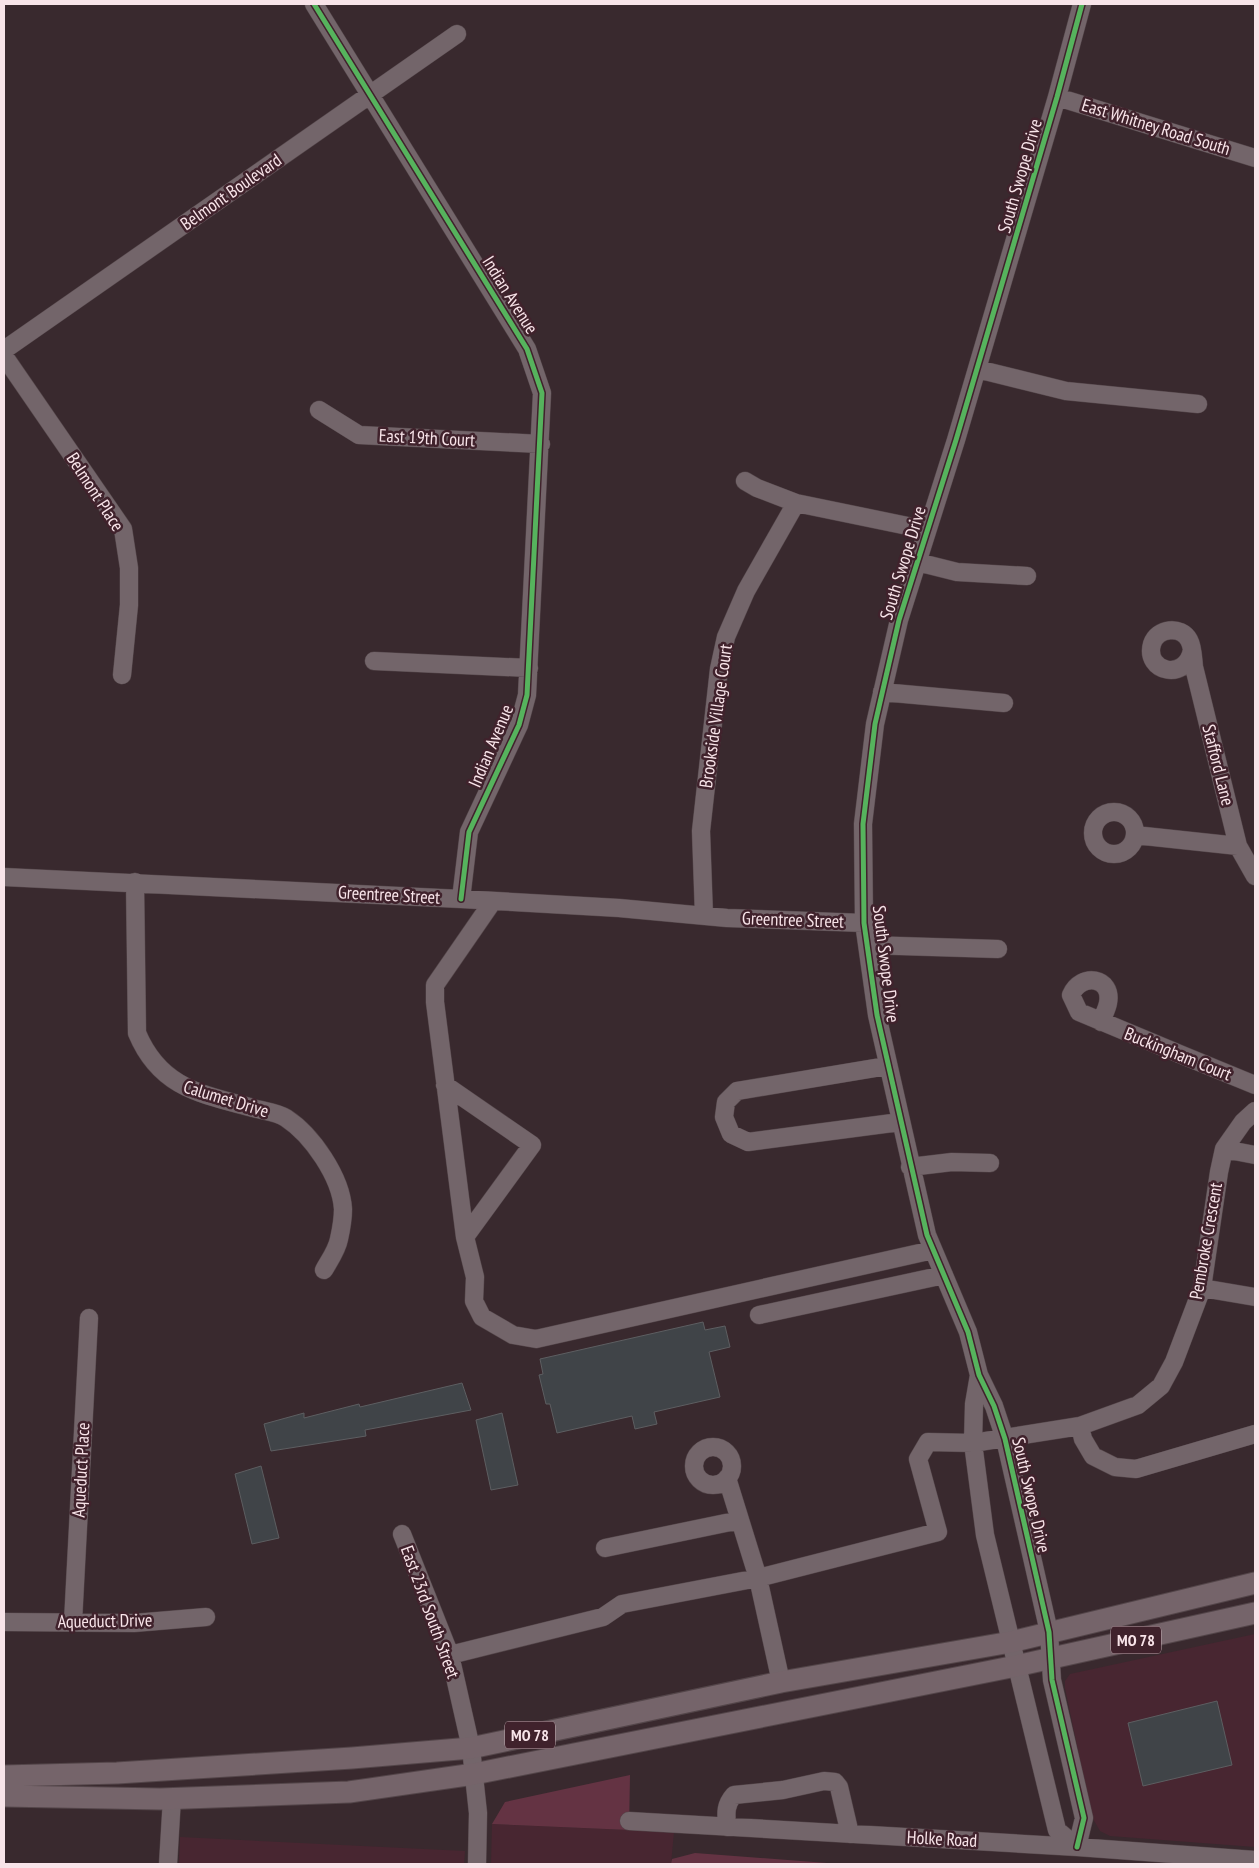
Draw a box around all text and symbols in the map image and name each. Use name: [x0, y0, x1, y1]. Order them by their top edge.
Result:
street label: East Whitney Road South: [1079, 93, 1233, 160]
street label: South Swope Drive: [992, 116, 1047, 236]
street label: Belmont Boulevard: [176, 148, 286, 235]
street label: Indian Avenue: [477, 251, 543, 338]
street label: East 19th Court: [378, 423, 476, 452]
street label: Belmont Place: [61, 448, 129, 535]
street label: South Swope Drive: [874, 503, 931, 622]
street label: Brookside Village Court: [694, 642, 737, 789]
street label: Indian Avenue: [463, 701, 518, 791]
street label: Stafford Lane: [1197, 722, 1240, 808]
street label: Greentree Street: [337, 880, 441, 909]
street label: South Swope Drive: [868, 904, 905, 1024]
street label: Greentree Street: [742, 906, 844, 933]
street label: Buckingham Court: [1121, 1022, 1235, 1085]
street label: Calumet Drive: [181, 1075, 272, 1122]
street label: Pembroke Crescent: [1184, 1181, 1227, 1301]
street label: Aqueduct Place: [67, 1422, 94, 1518]
street label: South Swope Drive: [1007, 1435, 1056, 1555]
street label: East 23rd South Street: [396, 1542, 465, 1681]
street label: Aqueduct Drive: [57, 1608, 153, 1633]
road number: MO 78: [1111, 1626, 1161, 1654]
road number: MO 78: [505, 1722, 555, 1748]
street label: Holke Road: [906, 1825, 978, 1852]

